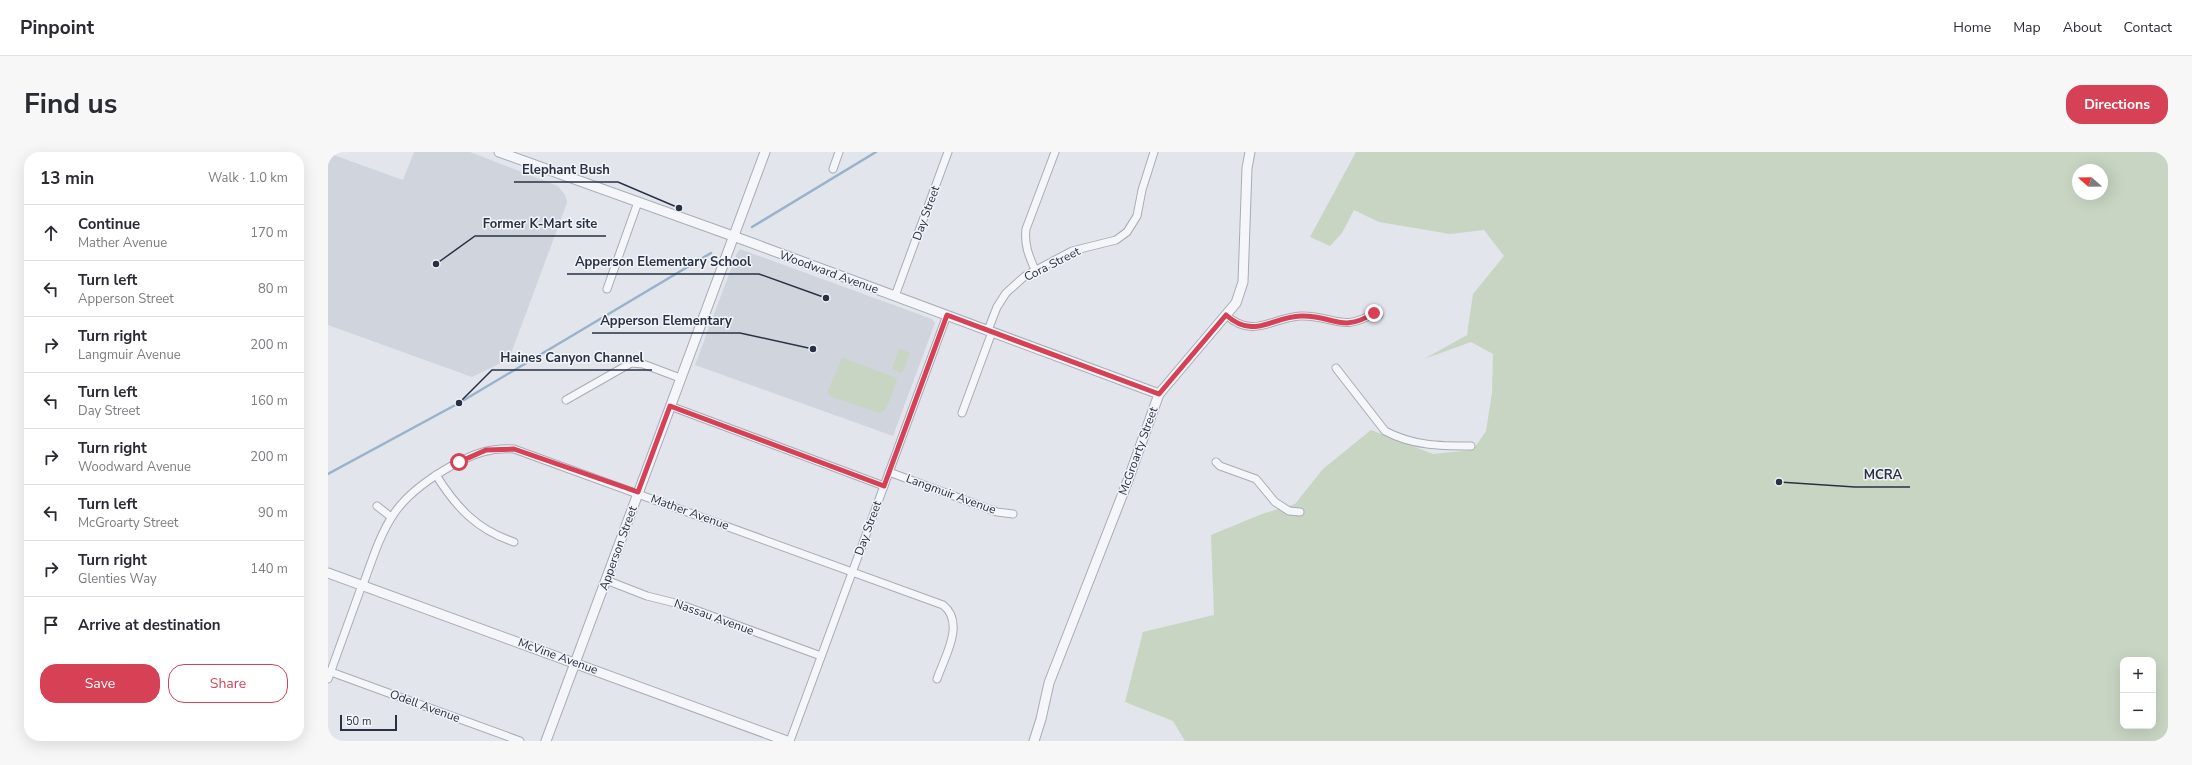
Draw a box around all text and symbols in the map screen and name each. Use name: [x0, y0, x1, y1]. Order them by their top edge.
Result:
text: Pinpoint: [20, 15, 94, 41]
text: Home: [1953, 18, 1991, 37]
text: Map: [2013, 18, 2041, 37]
text: About: [2063, 18, 2102, 37]
text: Contact: [2124, 18, 2172, 37]
text: Find us: [24, 85, 118, 123]
button: Directions: [2066, 85, 2168, 124]
callout: Elephant Bush: [514, 157, 618, 182]
text: Elephant Bush: [522, 161, 610, 179]
north arrow: [2072, 164, 2108, 200]
text: 13 min: [40, 167, 94, 190]
text: Walk · 1.0 km: [208, 169, 288, 187]
street label: Day Street: [909, 183, 944, 243]
callout: Former K-Mart site: [475, 211, 606, 236]
text: Continue: [78, 214, 140, 234]
text: Former K-Mart site: [483, 215, 597, 233]
icon: ahead: [40, 222, 62, 244]
text: 170 m: [250, 224, 288, 242]
text: Mather Avenue: [78, 234, 167, 252]
street label: Cora Street: [1021, 243, 1083, 285]
street label: Woodward Avenue: [777, 247, 881, 297]
callout: Apperson Elementary School: [567, 249, 759, 274]
text: Apperson Elementary School: [575, 253, 752, 271]
text: Turn left: [78, 270, 137, 290]
icon: left: [40, 278, 62, 300]
text: 80 m: [258, 280, 288, 298]
text: Apperson Street: [78, 290, 174, 308]
route end: [1365, 304, 1383, 322]
callout: Apperson Elementary: [592, 308, 740, 333]
text: Apperson Elementary: [600, 312, 732, 330]
text: Turn right: [78, 326, 147, 346]
icon: right: [40, 334, 62, 356]
text: 200 m: [250, 336, 288, 354]
callout: Haines Canyon Channel: [492, 345, 652, 370]
text: Langmuir Avenue: [78, 346, 181, 364]
text: Haines Canyon Channel: [500, 349, 645, 367]
text: Turn left: [78, 382, 137, 402]
icon: left: [40, 390, 62, 412]
text: 160 m: [250, 392, 288, 410]
text: Day Street: [78, 402, 140, 420]
street label: McGroarty Street: [1115, 404, 1162, 497]
text: Turn right: [78, 438, 147, 458]
icon: right: [40, 446, 62, 468]
text: 200 m: [250, 448, 288, 466]
route start: [450, 453, 468, 471]
text: Woodward Avenue: [78, 458, 191, 476]
callout: MCRA: [1855, 462, 1910, 487]
text: MCRA: [1864, 466, 1903, 484]
street label: Langmuir Avenue: [904, 470, 998, 518]
street label: Mather Avenue: [649, 490, 731, 534]
text: Turn left: [78, 494, 137, 514]
street label: Day Street: [851, 498, 886, 558]
icon: left: [40, 502, 62, 524]
street label: Apperson Street: [595, 503, 641, 592]
text: 90 m: [258, 504, 288, 522]
text: McGroarty Street: [78, 514, 178, 532]
text: Turn right: [78, 550, 147, 570]
icon: right: [40, 558, 62, 580]
text: 140 m: [250, 560, 288, 578]
text: Glenties Way: [78, 570, 157, 588]
street label: Nassau Avenue: [672, 595, 756, 639]
icon: arrive: [40, 614, 62, 636]
text: Arrive at destination: [78, 615, 221, 635]
street label: McVine Avenue: [516, 634, 600, 678]
map controls: [2120, 657, 2156, 729]
button: +: [2120, 657, 2156, 693]
button: Save: [40, 664, 160, 703]
button: Share: [168, 664, 288, 703]
street label: Odell Avenue: [388, 686, 462, 726]
button: −: [2120, 693, 2156, 729]
scale bar: [340, 713, 397, 732]
text: 50 m: [346, 714, 371, 729]

